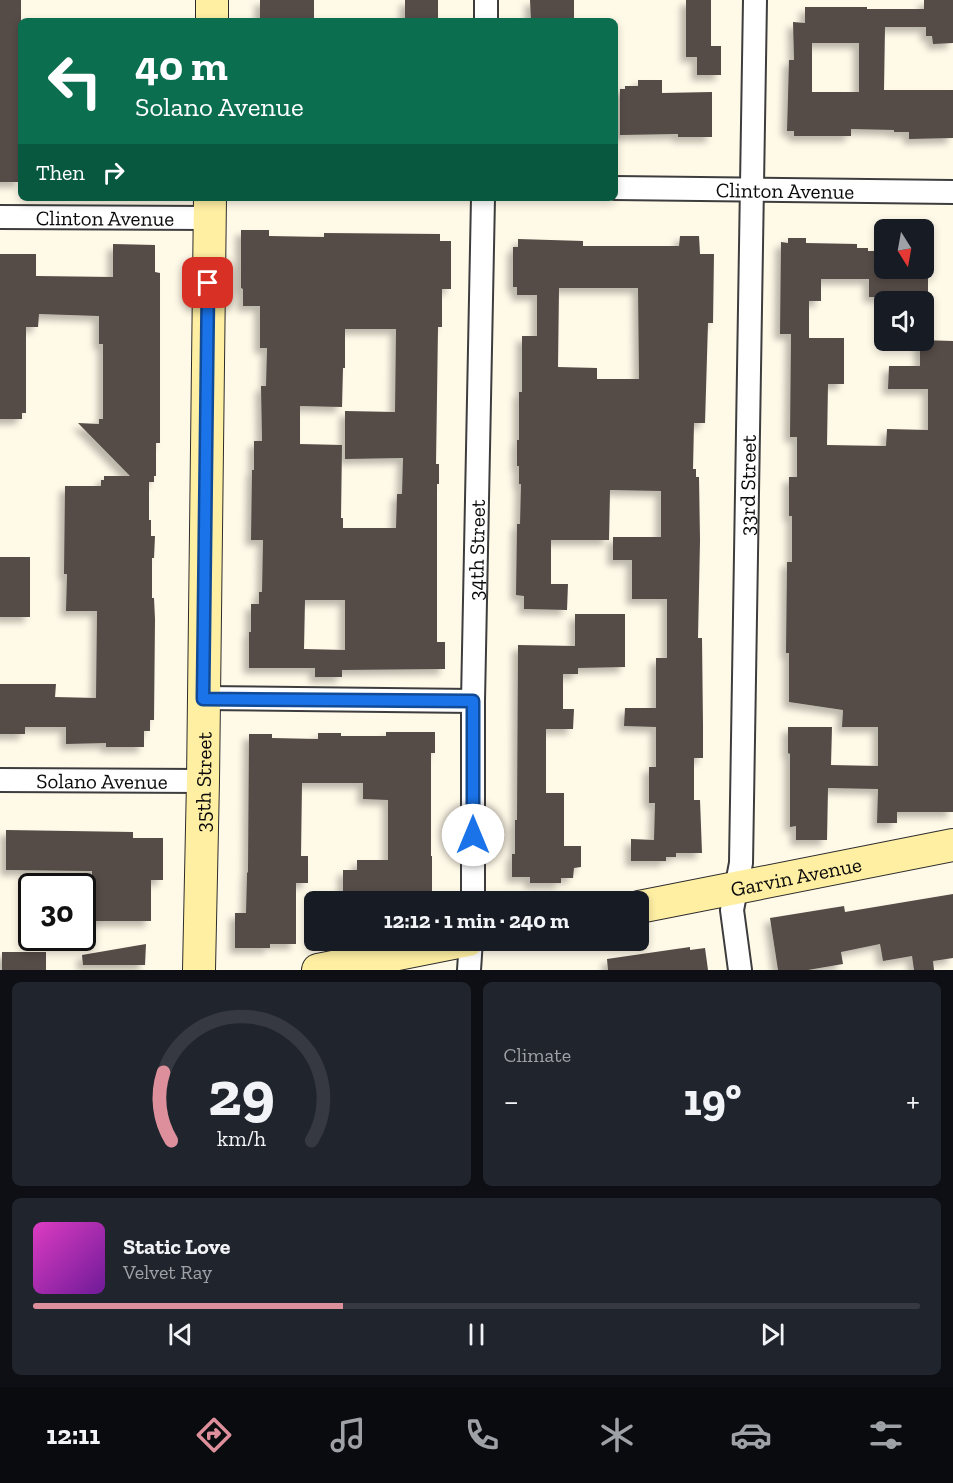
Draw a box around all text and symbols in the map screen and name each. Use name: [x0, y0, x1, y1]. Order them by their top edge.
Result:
text: 40 m: [135, 40, 228, 91]
icon: left: [36, 42, 114, 120]
text: Solano Avenue: [135, 91, 304, 123]
icon: right: [97, 156, 130, 189]
text: Then: [36, 159, 85, 186]
street label: Clinton Avenue: [716, 177, 854, 203]
street label: Clinton Avenue: [36, 205, 174, 230]
north arrow: [874, 219, 934, 279]
map controls: [874, 219, 934, 351]
pin: [182, 257, 233, 308]
icon: arrive: [191, 266, 224, 299]
button: sound: [874, 291, 934, 351]
street label: 33rd Street: [734, 434, 760, 536]
street label: 34th Street: [462, 499, 490, 601]
street label: 35th Street: [189, 731, 216, 833]
street label: Solano Avenue: [36, 768, 168, 793]
position arrow: [441, 803, 505, 867]
street label: Garvin Avenue: [728, 851, 864, 901]
speed limit sign: 30: [18, 873, 96, 951]
text: 12:12 · 1 min · 240 m: [384, 907, 569, 934]
text: Climate: [504, 1043, 571, 1067]
text: 29: [208, 1056, 275, 1131]
text: 19°: [683, 1073, 742, 1127]
text: −: [504, 1081, 519, 1120]
text: +: [906, 1081, 920, 1120]
text: km/h: [217, 1126, 266, 1151]
text: Static Love: [123, 1233, 230, 1260]
text: Velvet Ray: [123, 1260, 212, 1284]
icon: previous: [164, 1318, 197, 1351]
icon: pause: [460, 1318, 493, 1351]
icon: next: [756, 1318, 789, 1351]
icon: directions: [193, 1414, 235, 1456]
icon: music: [327, 1414, 369, 1456]
icon: phone: [461, 1414, 503, 1456]
icon: climate: [596, 1414, 638, 1456]
icon: car: [730, 1414, 772, 1456]
icon: filters: [865, 1414, 907, 1456]
text: 12:11: [46, 1419, 100, 1451]

